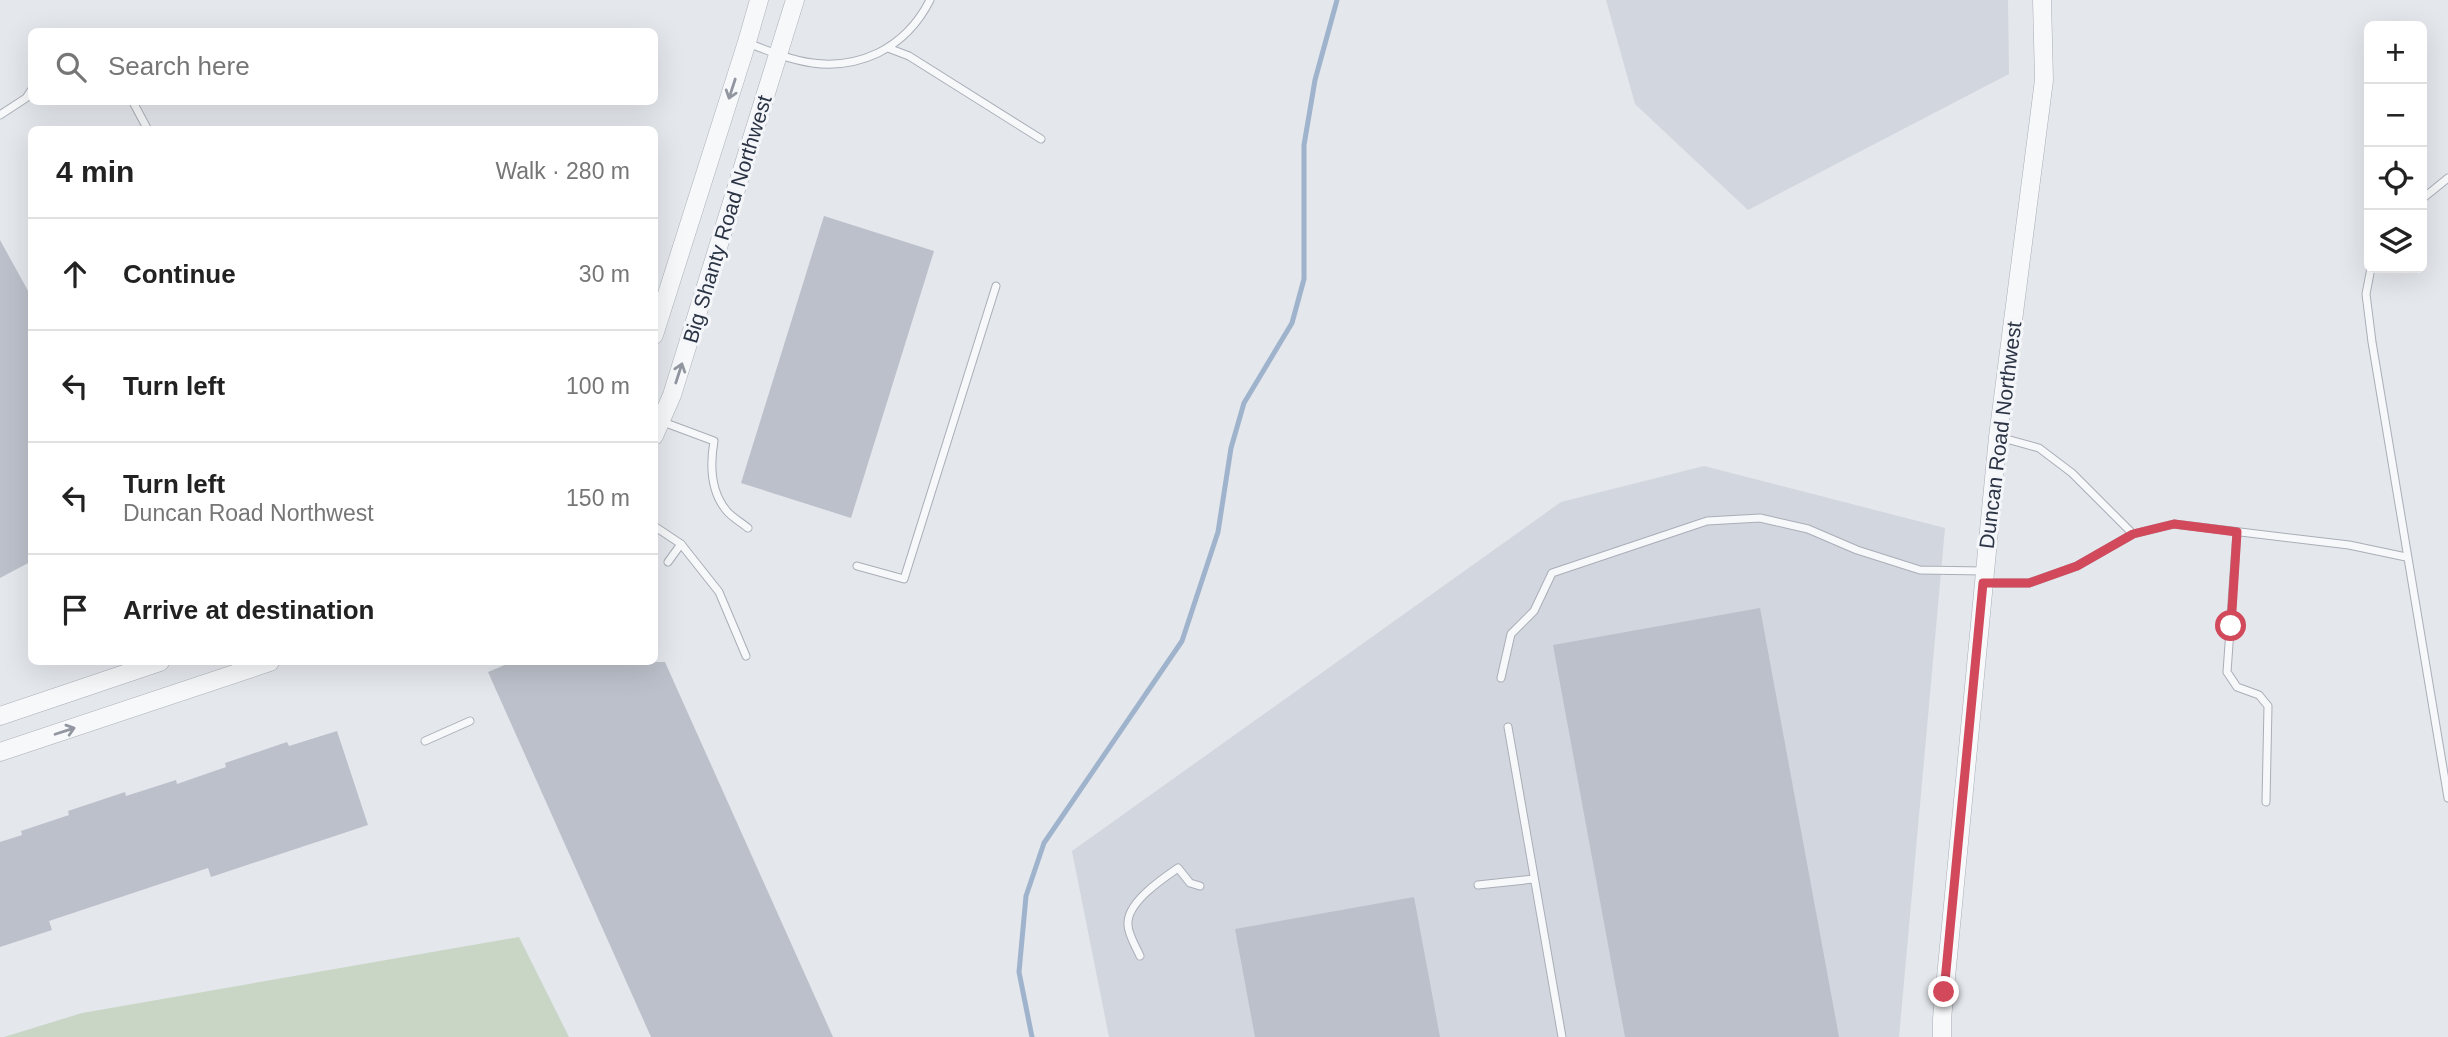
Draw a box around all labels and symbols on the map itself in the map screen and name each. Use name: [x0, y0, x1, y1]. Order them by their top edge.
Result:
one-way arrow: [725, 77, 737, 99]
street label: Big Shanty Road Northwest: [678, 92, 776, 346]
street label: Duncan Road Northwest: [1975, 320, 2025, 550]
one-way arrow: [674, 362, 687, 384]
route start: [2215, 610, 2246, 641]
one-way arrow: [53, 723, 75, 736]
route end: [1928, 976, 1959, 1007]

